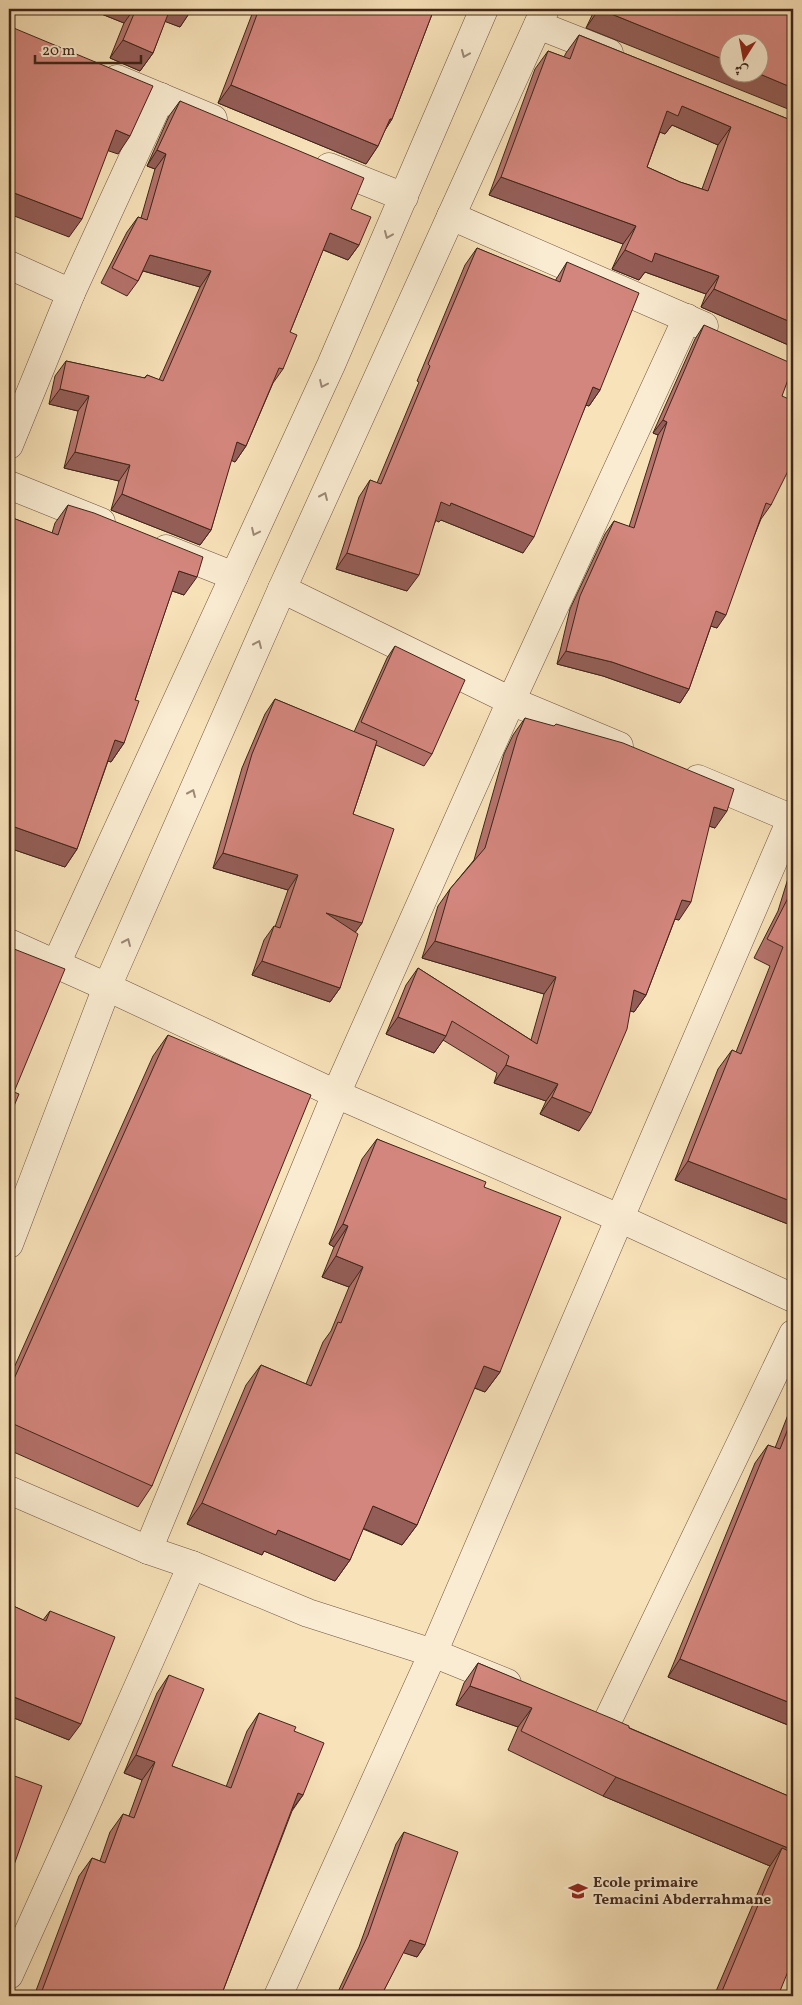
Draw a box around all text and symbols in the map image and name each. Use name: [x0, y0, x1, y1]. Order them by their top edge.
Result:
scale bar: [35, 32, 141, 64]
north arrow: [720, 32, 770, 82]
text: 20 m: [42, 41, 75, 62]
one-way arrow: [461, 49, 472, 58]
text: ش: [733, 59, 750, 80]
one-way arrow: [383, 230, 394, 239]
one-way arrow: [318, 379, 329, 388]
one-way arrow: [318, 492, 329, 501]
one-way arrow: [250, 527, 261, 536]
one-way arrow: [251, 640, 262, 649]
one-way arrow: [186, 789, 197, 798]
one-way arrow: [121, 938, 132, 947]
place label: Ecole primaire Temacini Abderrahmane: [593, 1873, 771, 1911]
school or university icon: Ecole primaire Temacini Abderrahmane: [567, 1880, 589, 1902]

